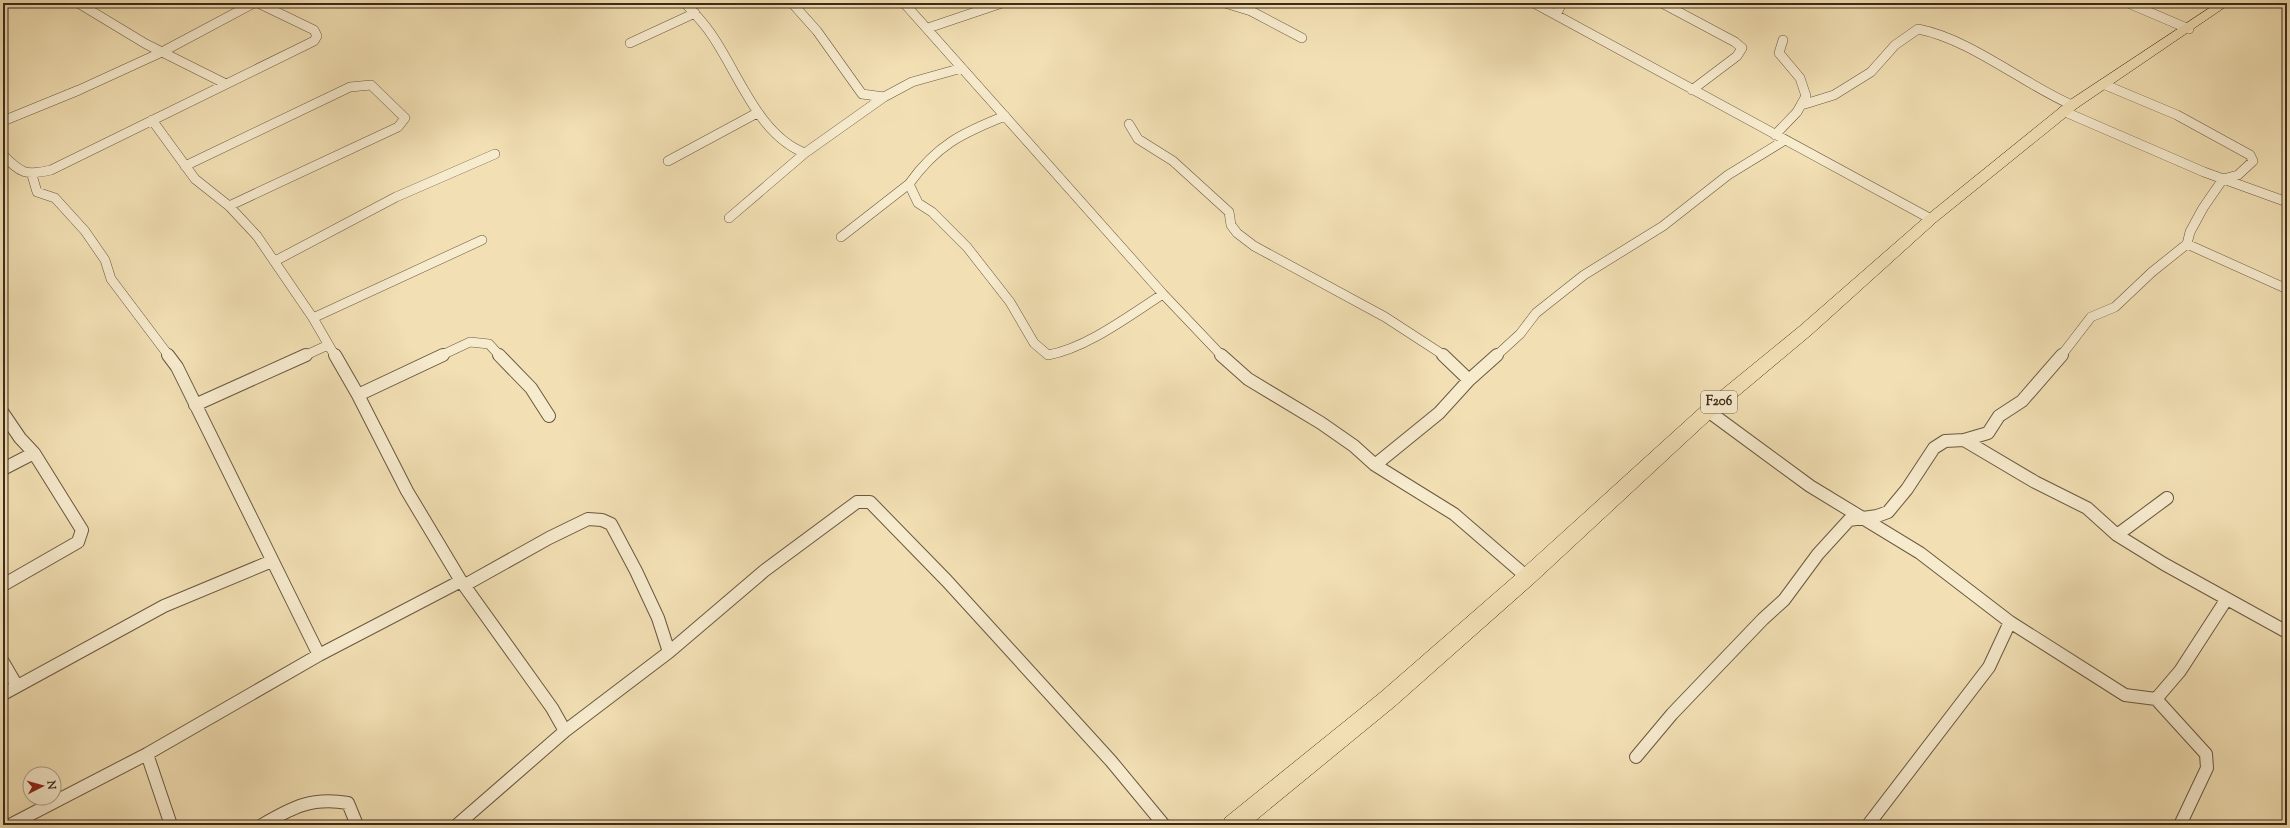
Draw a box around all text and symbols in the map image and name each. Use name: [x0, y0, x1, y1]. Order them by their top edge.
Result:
road number: F206: [1701, 391, 1737, 413]
north arrow: [22, 766, 62, 806]
text: N: [42, 779, 59, 790]

